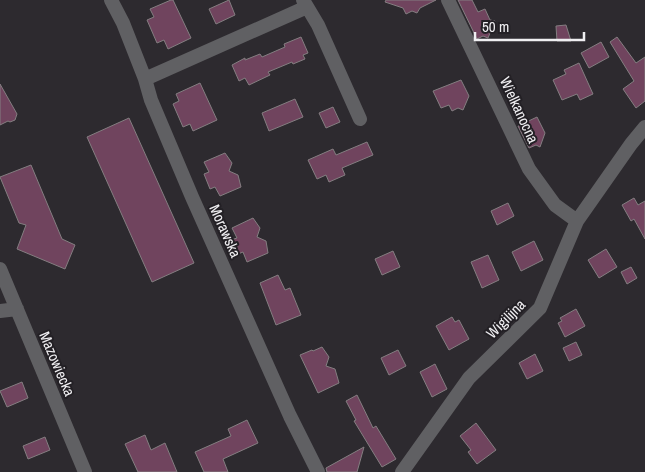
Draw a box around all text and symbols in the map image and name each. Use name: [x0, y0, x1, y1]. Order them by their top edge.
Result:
scale bar: [475, 10, 584, 42]
text: 50 m: [482, 16, 509, 37]
street label: Wielkanocna: [495, 73, 544, 147]
street label: Morawska: [204, 201, 247, 261]
street label: Wigilijna: [481, 294, 530, 343]
street label: Mazowiecka: [34, 328, 81, 400]

